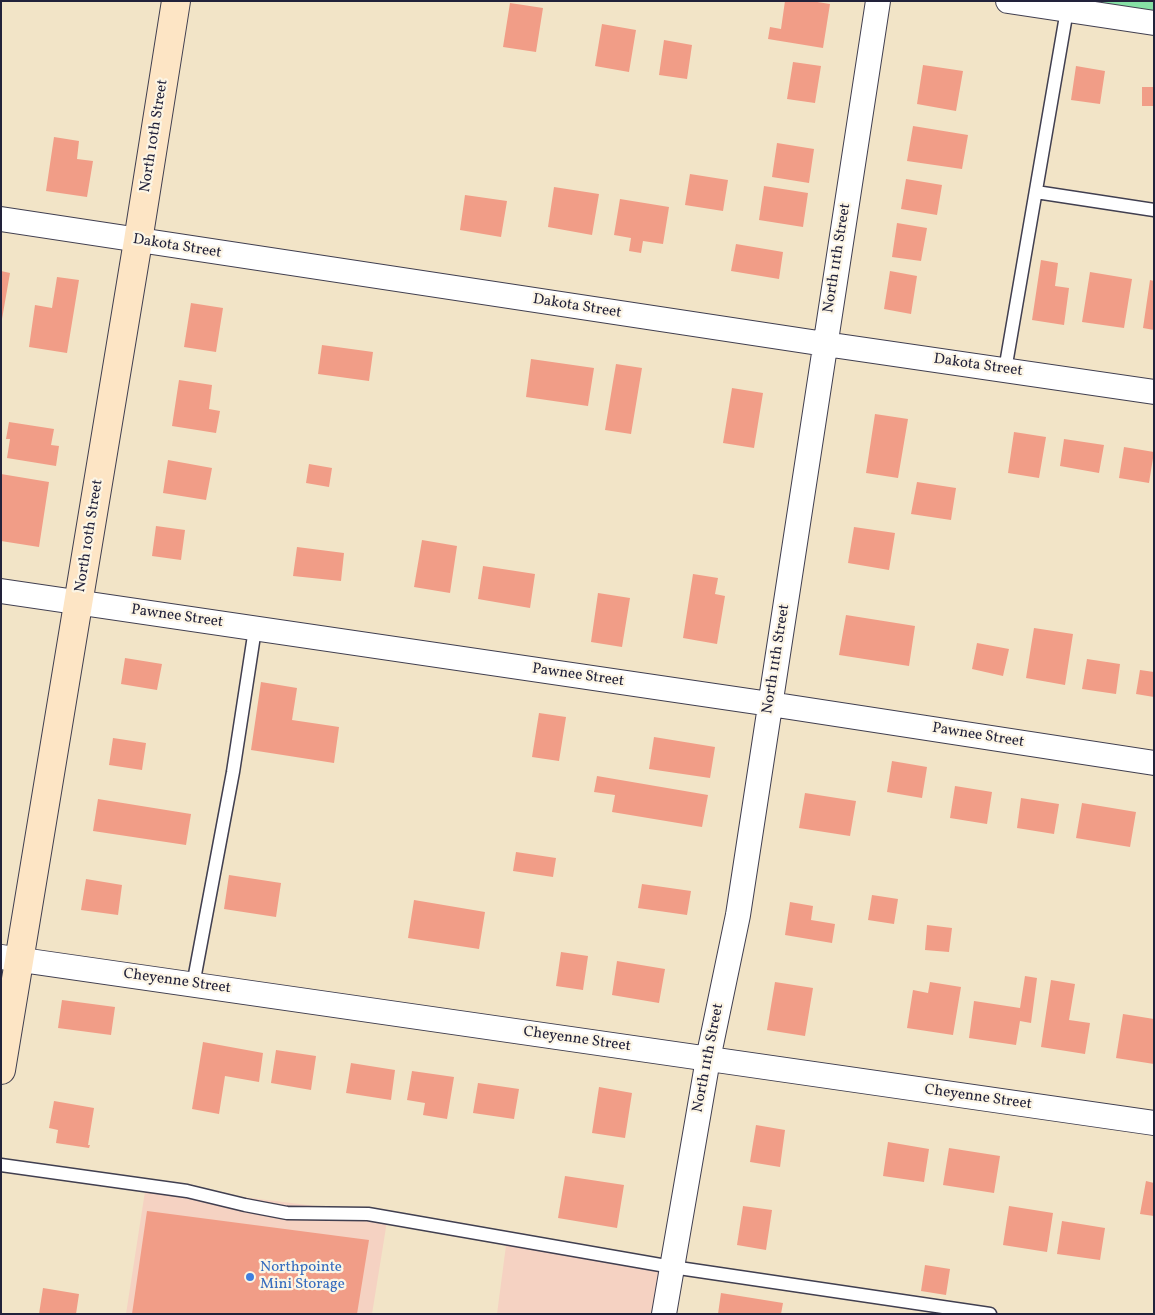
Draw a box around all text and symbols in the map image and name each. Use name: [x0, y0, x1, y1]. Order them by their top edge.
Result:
street label: North 10th Street: [137, 78, 173, 194]
street label: North 11th Street: [820, 202, 856, 314]
street label: Dakota Street: [131, 231, 223, 263]
street label: Dakota Street: [531, 291, 623, 323]
street label: Dakota Street: [932, 351, 1024, 381]
street label: North 10th Street: [72, 478, 108, 594]
street label: Pawnee Street: [130, 602, 224, 632]
street label: North 11th Street: [759, 603, 795, 715]
street label: Pawnee Street: [531, 661, 625, 691]
street label: Pawnee Street: [931, 720, 1025, 752]
street label: Cheyenne Street: [122, 966, 232, 998]
street label: North 11th Street: [690, 1002, 728, 1114]
street label: Cheyenne Street: [522, 1024, 632, 1056]
street label: Cheyenne Street: [923, 1082, 1033, 1114]
place label: Northpointe Mini Storage: [260, 1259, 345, 1294]
marker: Northpointe Mini Storage: [244, 1271, 256, 1283]

